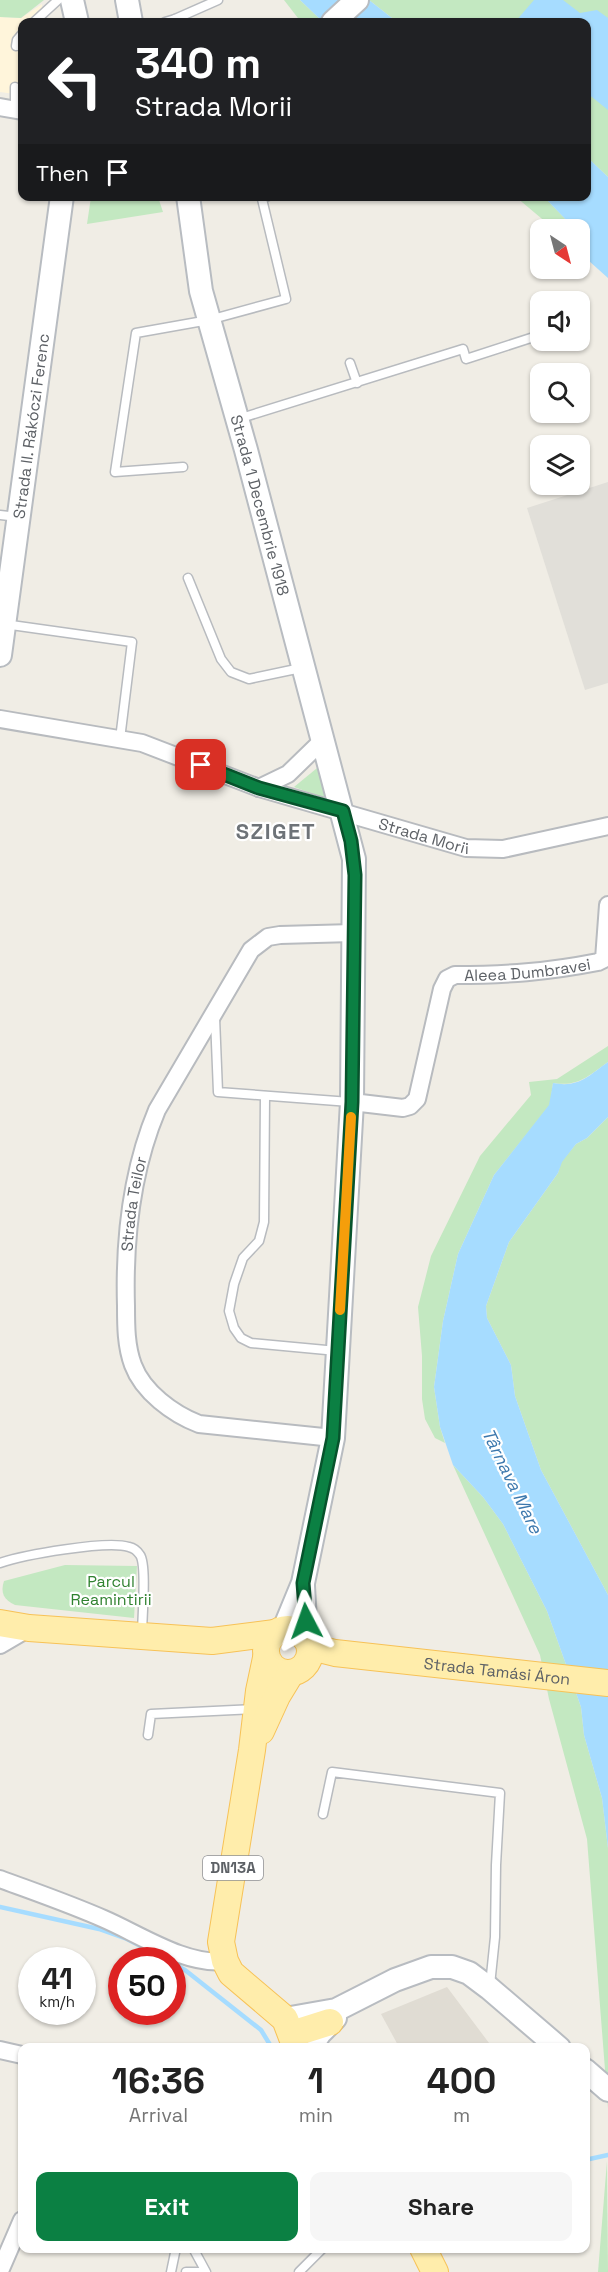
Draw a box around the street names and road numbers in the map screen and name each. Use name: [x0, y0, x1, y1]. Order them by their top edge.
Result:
street label: Strada II. Rákóczi Ferenc: [9, 332, 54, 520]
street label: Strada 1 Decembrie 1918: [226, 412, 294, 598]
street label: Strada Morii: [376, 813, 469, 859]
street label: Aleea Dumbravei: [464, 954, 592, 986]
street label: Strada Teilor: [117, 1154, 152, 1252]
street label: Strada Tamási Áron: [423, 1653, 571, 1690]
road number: DN13A: [203, 1856, 263, 1880]

